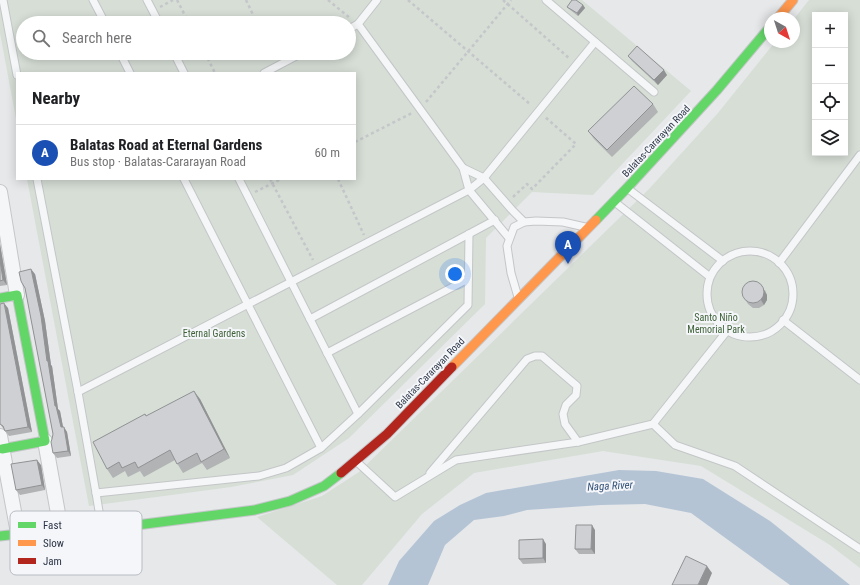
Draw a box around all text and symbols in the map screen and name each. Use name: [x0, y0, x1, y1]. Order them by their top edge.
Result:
north arrow: [764, 12, 800, 48]
map controls: [812, 12, 848, 156]
button: +: [812, 12, 848, 48]
search box: [16, 16, 356, 60]
icon: search: [30, 27, 52, 49]
text: Search here: [62, 29, 132, 47]
button: −: [812, 48, 848, 84]
button: locate: [812, 84, 848, 120]
text: Nearby: [32, 88, 80, 108]
street label: Balatas-Cararayan Road: [620, 103, 692, 179]
button: layers: [812, 120, 848, 156]
text: Balatas Road at Eternal Gardens: [70, 136, 262, 154]
text: A: [41, 145, 49, 160]
text: 60 m: [314, 145, 340, 160]
text: Bus stop · Balatas-Cararayan Road: [70, 154, 246, 169]
pin: A: [555, 231, 581, 264]
your location: [445, 264, 465, 284]
park label: Santo Niño Memorial Park: [687, 312, 745, 335]
park label: Eternal Gardens: [183, 328, 246, 339]
street label: Balatas-Cararayan Road: [393, 335, 467, 411]
water label: Naga River: [587, 478, 634, 494]
legend: [10, 511, 142, 575]
text: Fast: [43, 519, 62, 532]
text: Slow: [43, 537, 64, 550]
text: Jam: [43, 555, 62, 568]

